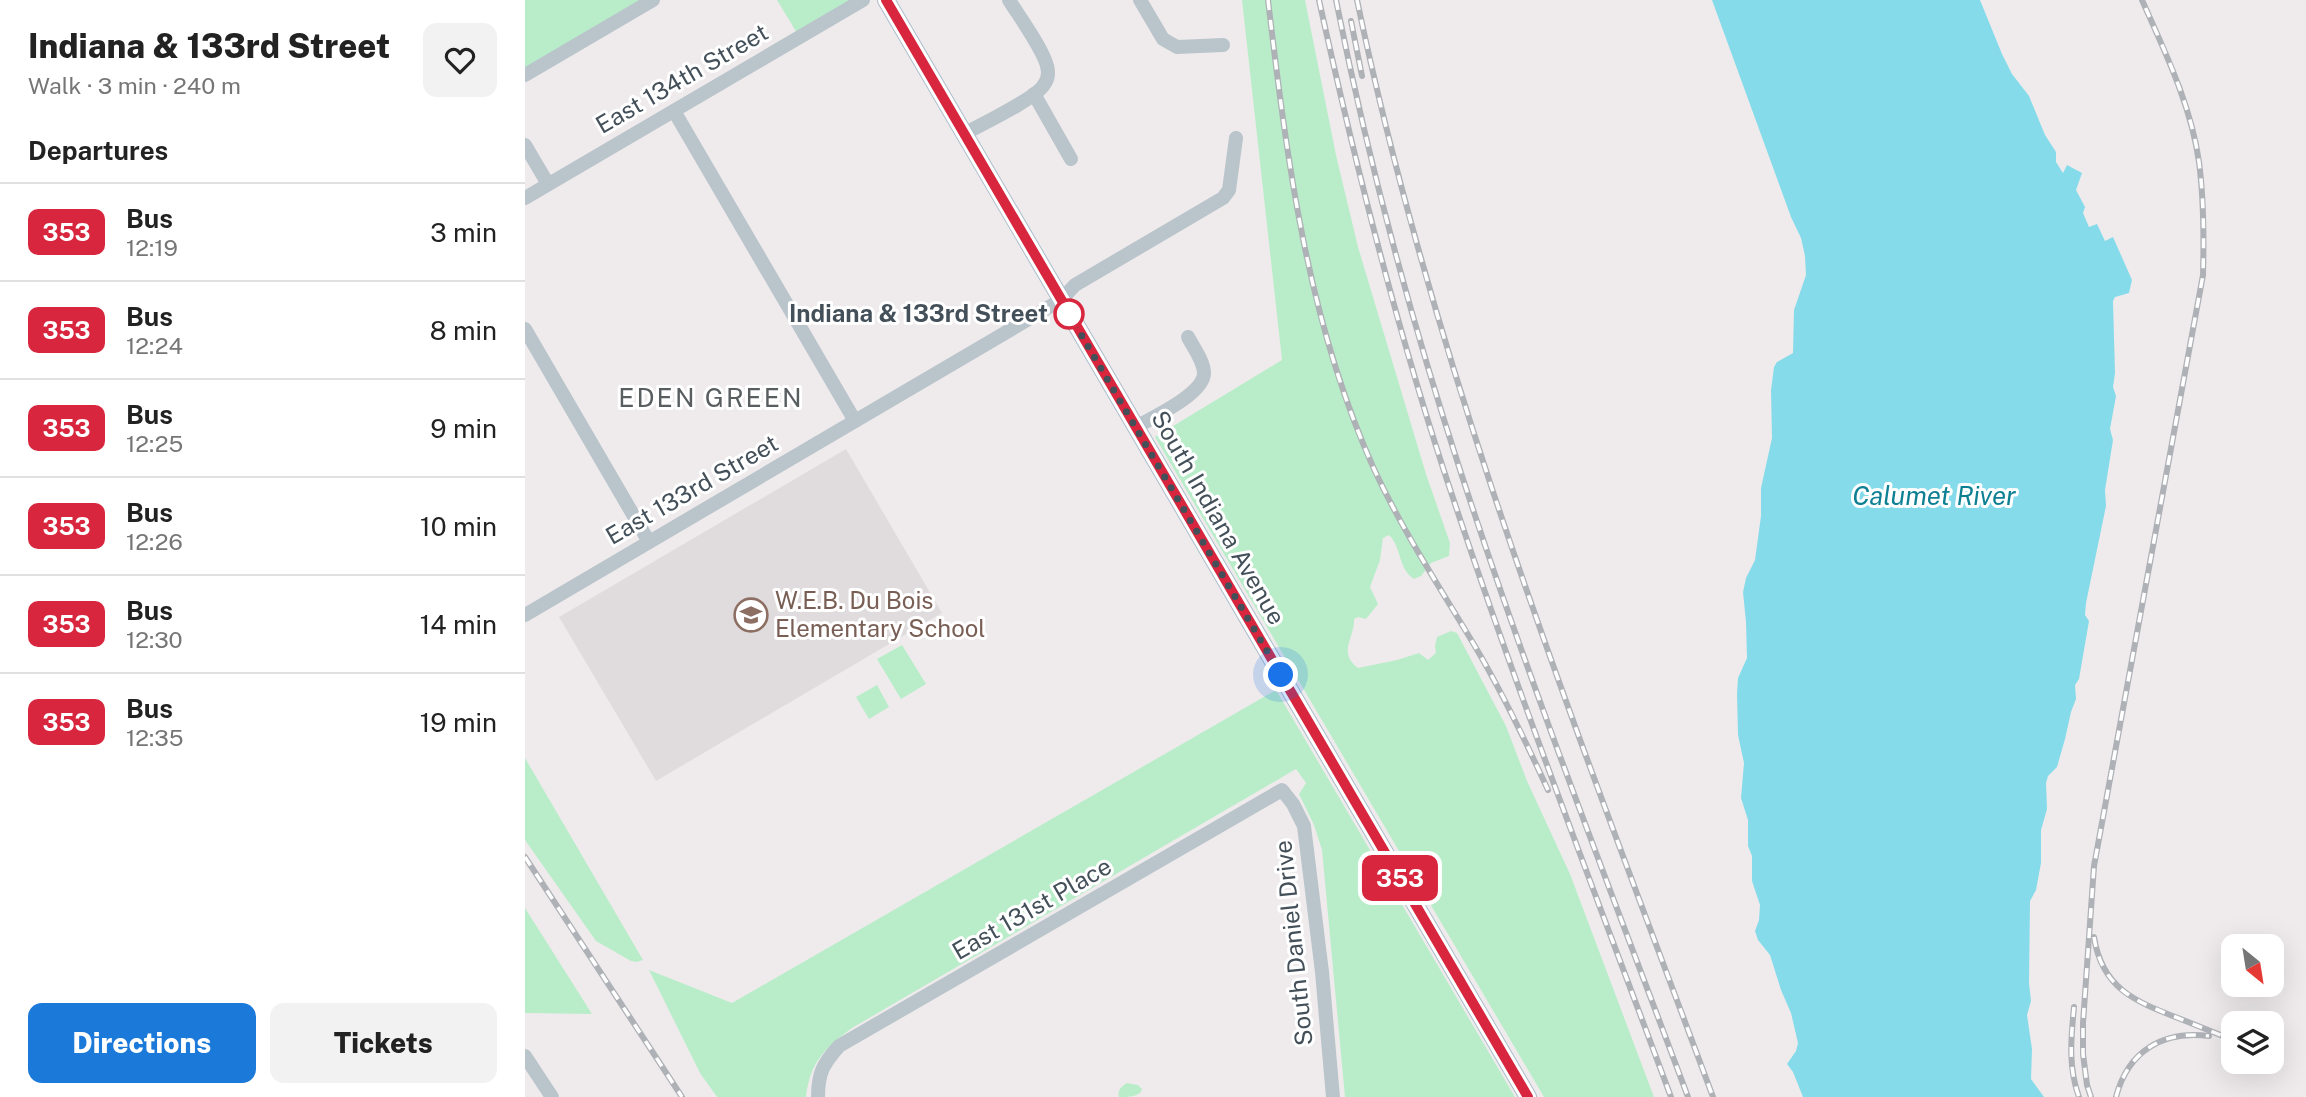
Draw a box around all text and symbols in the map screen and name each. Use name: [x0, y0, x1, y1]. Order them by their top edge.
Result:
street label: East 134th Street: [591, 18, 772, 139]
button: heart: [423, 23, 497, 97]
text: Indiana & 133rd Street: [28, 27, 390, 65]
text: Walk · 3 min · 240 m: [28, 72, 241, 99]
text: Departures: [28, 135, 168, 166]
text: Bus: [126, 203, 173, 234]
text: 3 min: [430, 217, 497, 248]
text: 353: [42, 218, 91, 246]
text: 12:19: [126, 234, 178, 261]
place label: Indiana & 133rd Street: [789, 299, 1048, 327]
marker: Indiana & 133rd Street: [1054, 299, 1084, 329]
text: Bus: [126, 301, 173, 332]
text: 8 min: [430, 315, 497, 346]
text: 353: [42, 316, 91, 344]
text: 12:24: [126, 332, 183, 359]
district label: EDEN GREEN: [618, 382, 804, 413]
text: Bus: [126, 399, 173, 430]
street label: South Indiana Avenue: [1146, 406, 1292, 629]
text: 9 min: [430, 413, 497, 444]
text: 353: [42, 414, 91, 442]
street label: East 133rd Street: [600, 428, 783, 550]
text: 12:25: [126, 430, 183, 457]
water label: Calumet River: [1852, 480, 2016, 511]
text: Bus: [126, 497, 173, 528]
text: 10 min: [420, 511, 497, 542]
text: 353: [42, 512, 91, 540]
text: 12:26: [126, 528, 183, 555]
place label: W.E.B. Du Bois Elementary School: [775, 586, 986, 642]
text: Bus: [126, 595, 173, 626]
school or university icon: W.E.B. Du Bois Elementary School: [732, 596, 770, 634]
text: 14 min: [420, 609, 497, 640]
text: 353: [42, 610, 91, 638]
text: 12:30: [126, 626, 183, 653]
your location: [1263, 657, 1298, 692]
text: Bus: [126, 693, 173, 724]
text: 19 min: [420, 707, 497, 738]
text: 353: [42, 708, 91, 736]
text: 12:35: [126, 724, 183, 751]
street label: South Daniel Drive: [1268, 839, 1318, 1047]
street label: East 131st Place: [947, 851, 1116, 965]
line badge: 353: [1360, 855, 1440, 901]
text: 353: [1376, 864, 1424, 892]
north arrow: [2221, 934, 2284, 998]
map controls: [2221, 934, 2284, 1074]
button: Directions: [28, 1003, 256, 1083]
button: Tickets: [270, 1003, 497, 1083]
button: layers: [2221, 1011, 2284, 1074]

